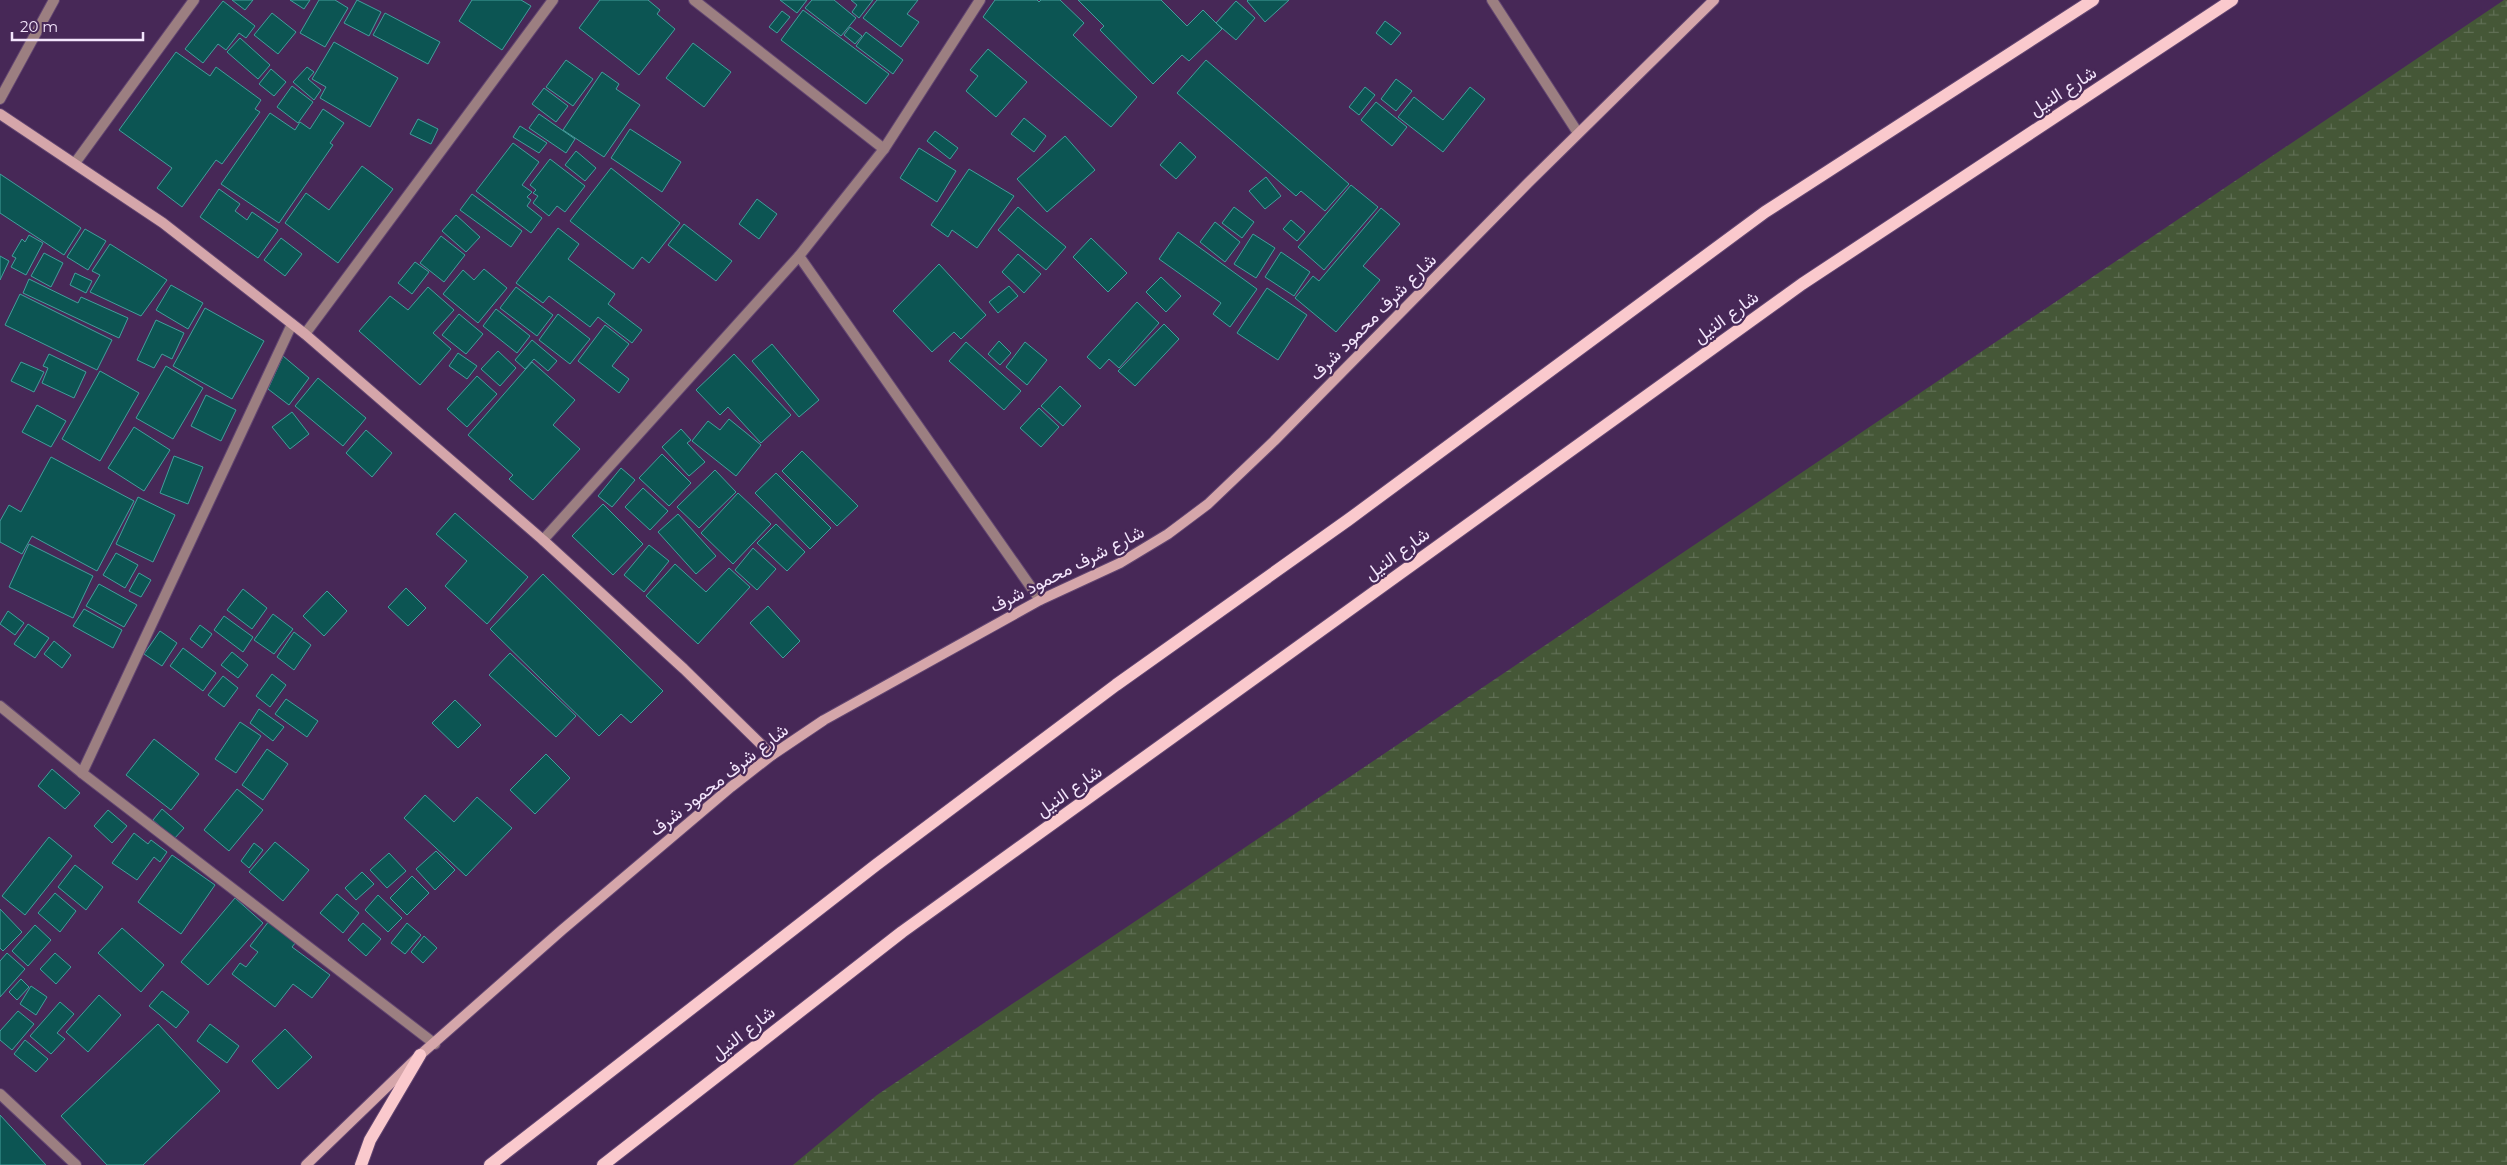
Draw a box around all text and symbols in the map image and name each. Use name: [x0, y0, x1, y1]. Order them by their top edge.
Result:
scale bar: [12, 10, 144, 42]
text: 20 m: [20, 17, 58, 36]
street label: شارع النيل: [2025, 61, 2101, 122]
street label: شارع شرف محمود شرف: [1305, 249, 1442, 386]
street label: شارع النيل: [1689, 286, 1764, 349]
street label: شارع شرف محمود شرف: [986, 521, 1148, 618]
street label: شارع النيل: [1360, 523, 1435, 586]
street label: شارع شرف محمود شرف: [645, 719, 793, 842]
street label: شارع النيل: [1032, 760, 1107, 823]
street label: شارع النيل: [706, 1001, 780, 1066]

